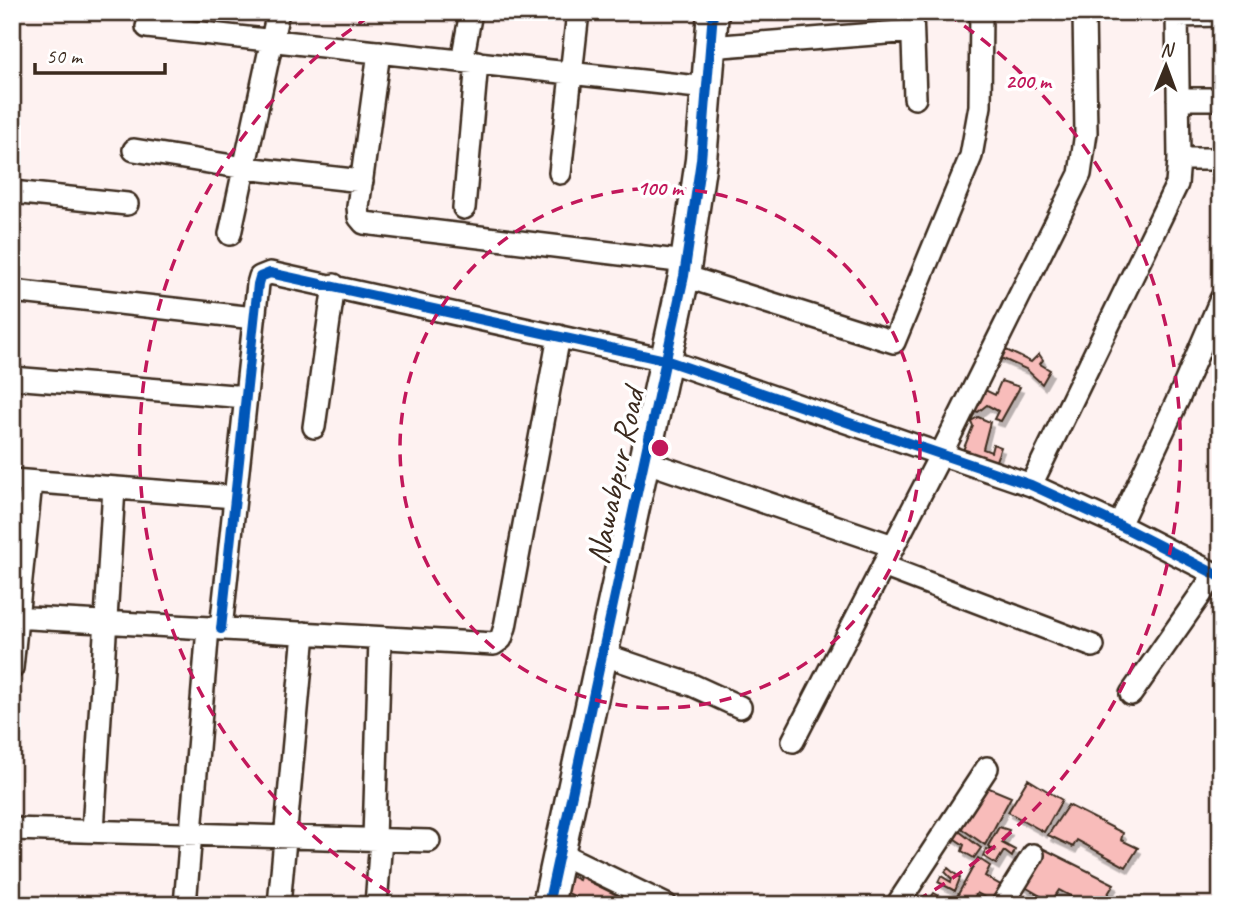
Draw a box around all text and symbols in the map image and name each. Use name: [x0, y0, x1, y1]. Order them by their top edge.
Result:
scale bar: [35, 32, 164, 76]
north arrow: [1132, 32, 1202, 102]
text: N: [1160, 38, 1176, 62]
text: 50 m: [46, 43, 84, 69]
text: 200 m: [1005, 68, 1053, 94]
text: 100 m: [637, 175, 685, 201]
street label: Nawabpur Road: [576, 380, 655, 568]
centre of rings: [648, 436, 672, 460]

